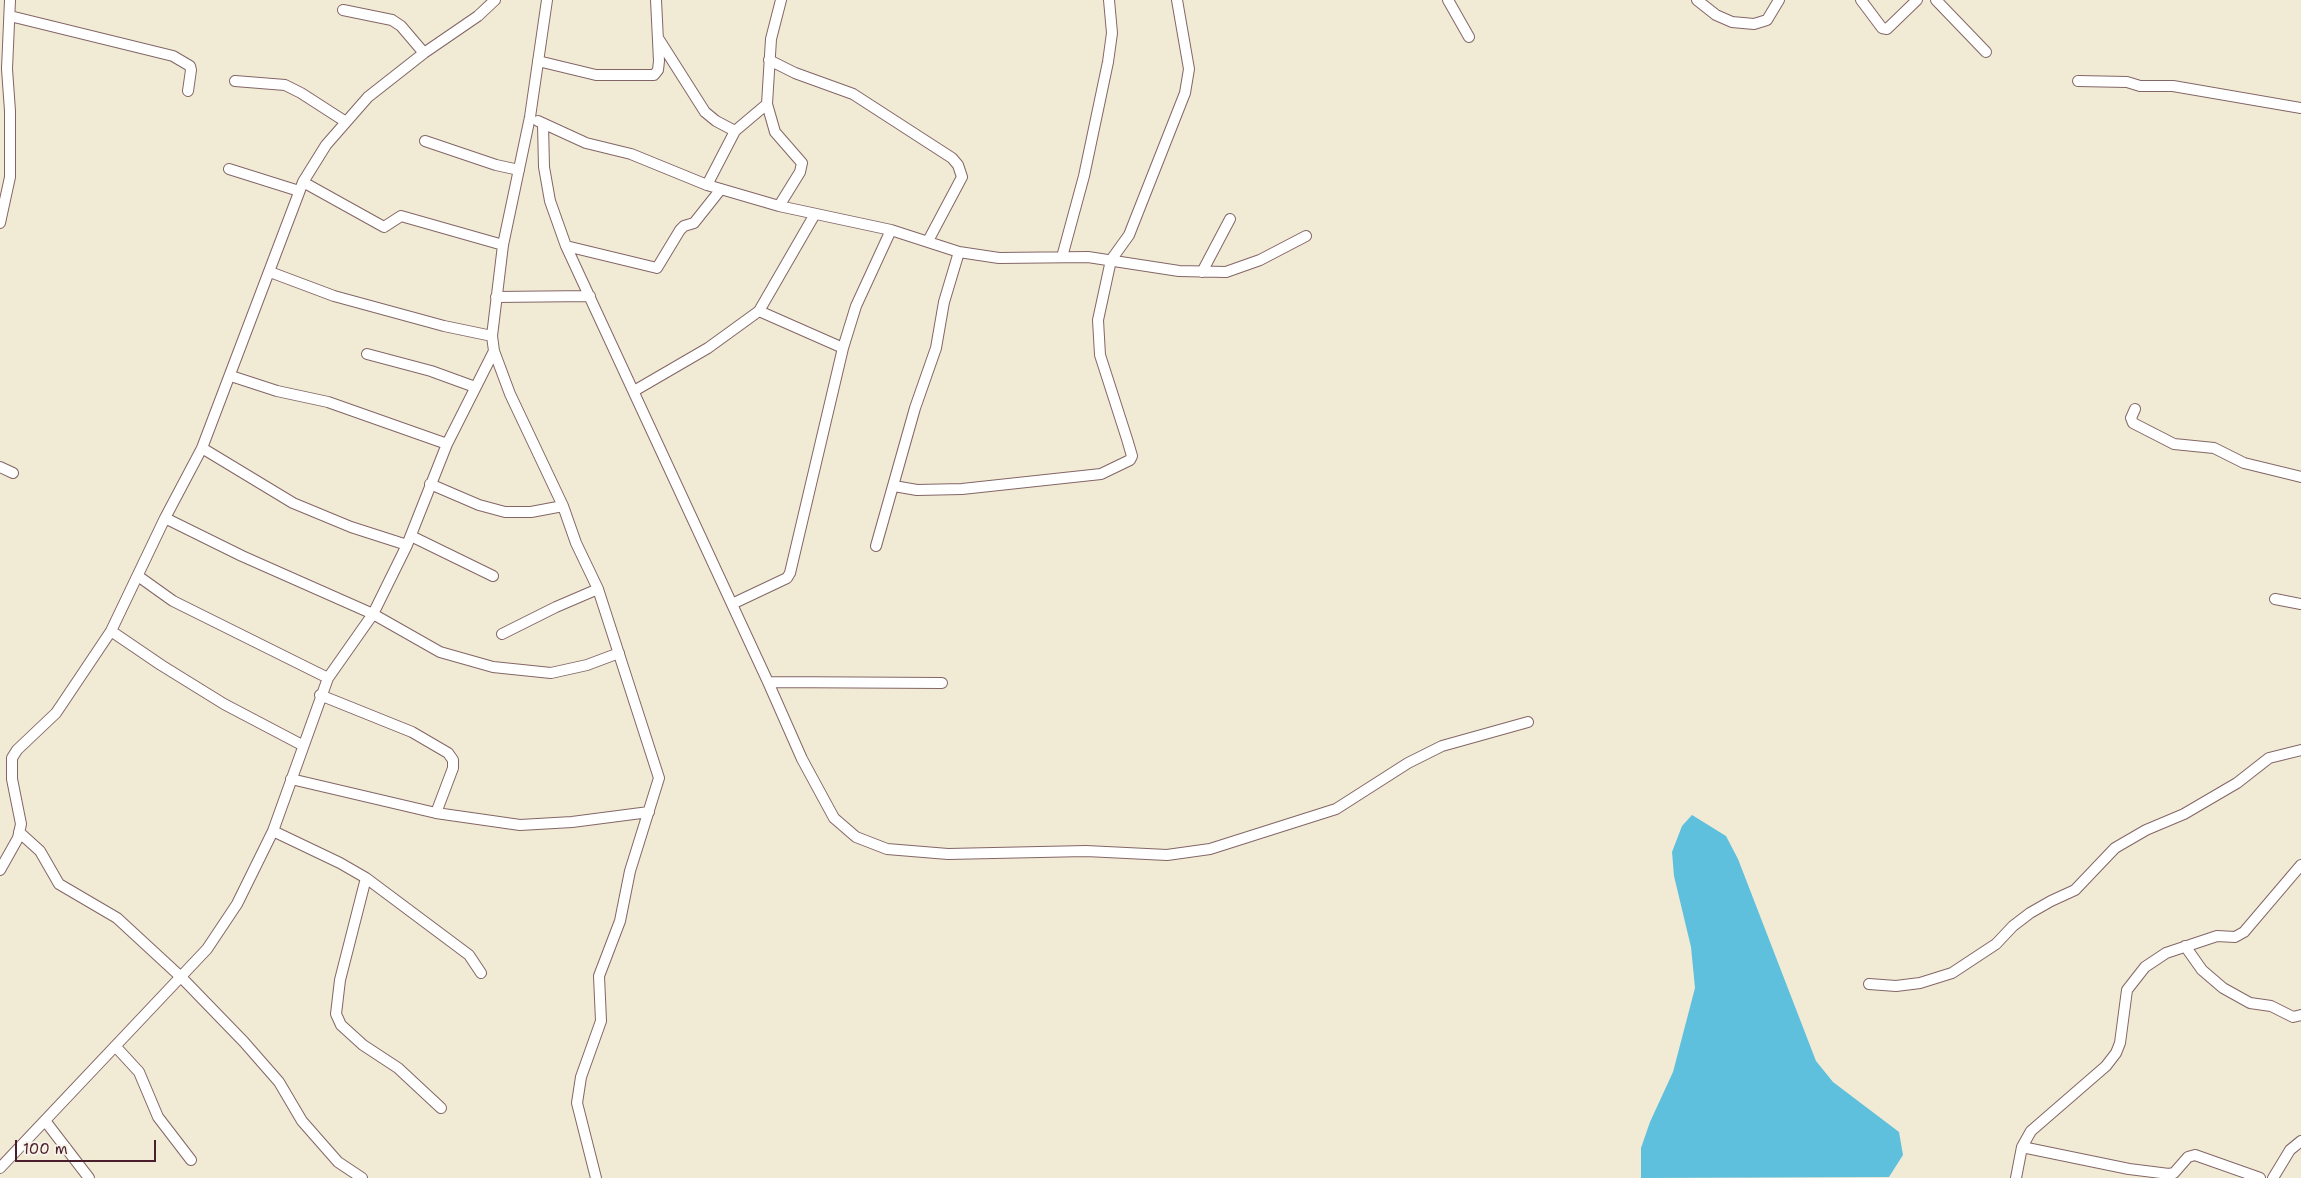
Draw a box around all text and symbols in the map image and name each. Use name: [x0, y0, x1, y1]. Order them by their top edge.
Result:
scale bar: [18, 1130, 159, 1162]
text: 100 m: [23, 1139, 68, 1159]

